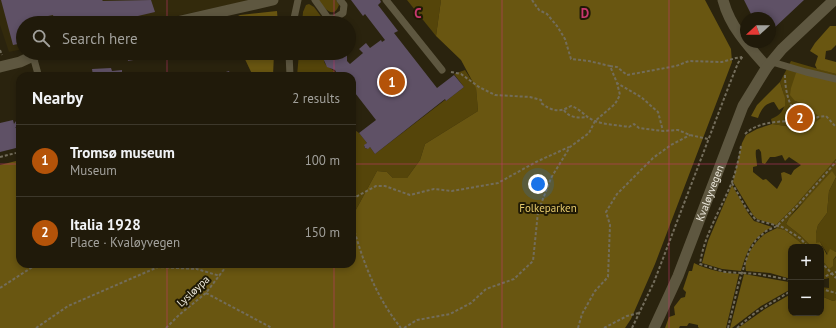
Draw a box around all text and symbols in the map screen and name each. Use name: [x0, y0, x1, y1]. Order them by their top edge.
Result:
text: C: [414, 5, 422, 22]
text: D: [581, 5, 589, 22]
north arrow: [740, 12, 776, 48]
search box: [16, 16, 356, 60]
icon: search: [30, 27, 52, 49]
text: Search here: [62, 29, 138, 48]
pin: 1: [379, 67, 405, 97]
text: Nearby: [32, 87, 83, 109]
text: 2 results: [292, 90, 340, 107]
pin: 2: [787, 103, 813, 133]
text: Tromsø museum: [70, 143, 175, 162]
text: 1: [41, 152, 49, 169]
text: 100 m: [305, 152, 340, 169]
text: Museum: [70, 162, 117, 179]
street label: Kvaløyvegen: [693, 163, 727, 223]
your location: [528, 174, 548, 194]
park label: Folkeparken: [519, 201, 577, 215]
text: Italia 1928: [70, 215, 141, 234]
text: 2: [41, 224, 49, 241]
text: 150 m: [305, 224, 340, 241]
text: Place · Kvaløyvegen: [70, 234, 180, 251]
map controls: [788, 244, 824, 316]
button: +: [788, 244, 824, 280]
street label: Lysløypa: [174, 272, 212, 310]
button: −: [788, 280, 824, 316]

